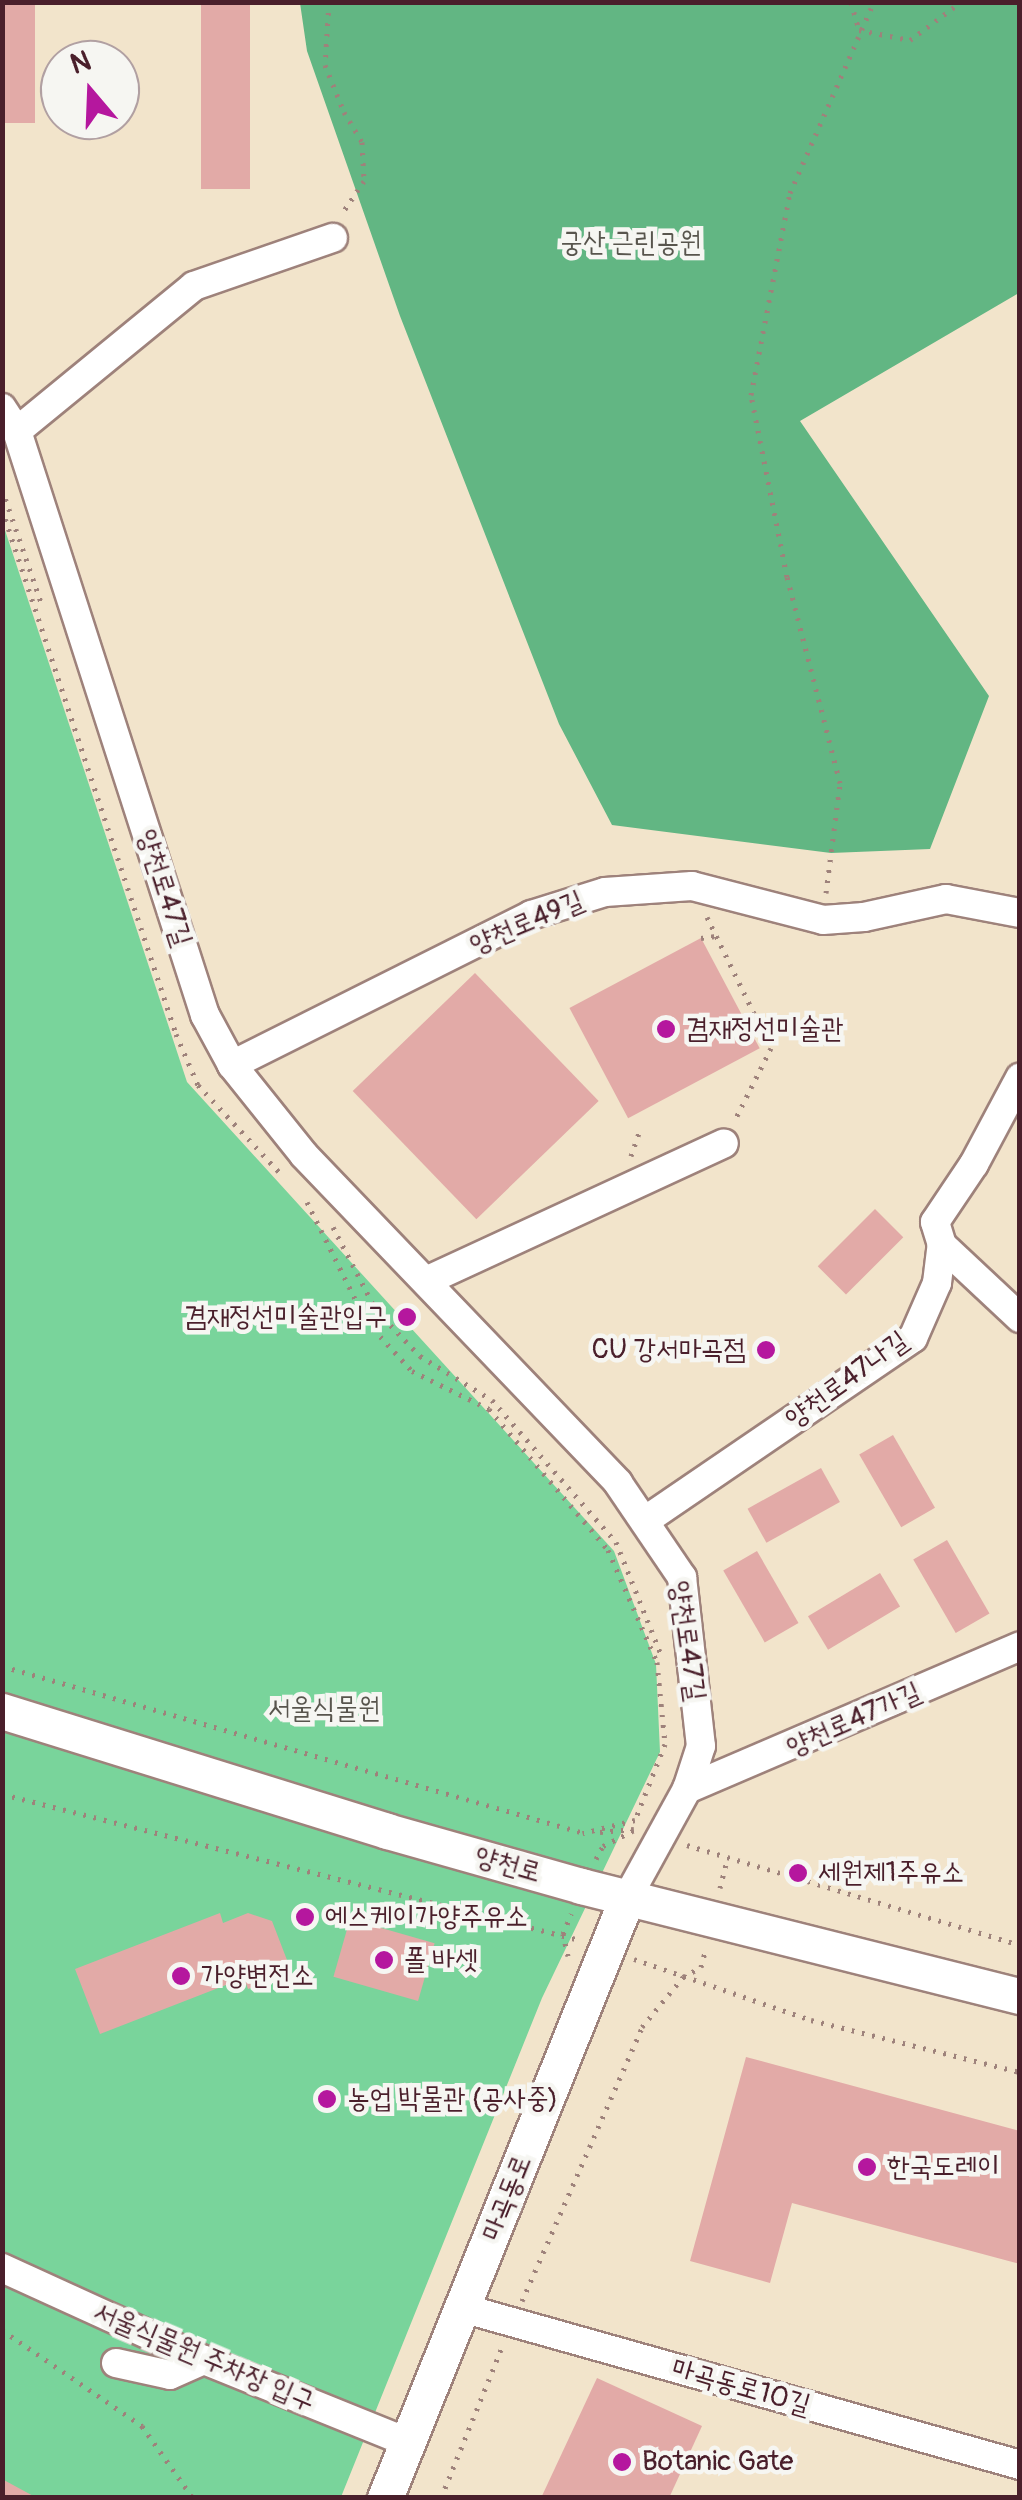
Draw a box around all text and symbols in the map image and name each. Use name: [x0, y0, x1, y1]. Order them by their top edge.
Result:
north arrow: [40, 40, 140, 140]
text: N: [66, 43, 95, 83]
park label: 궁산 근린공원: [560, 226, 702, 260]
street label: 양천로47길: [129, 825, 199, 951]
street label: 양천로49길: [465, 884, 589, 962]
place label: 겸재정선미술관: [686, 1012, 844, 1046]
marker: 겸재정선미술관: [655, 1018, 677, 1040]
place label: 겸재정선미술관입구: [184, 1300, 387, 1334]
marker: 겸재정선미술관입구: [396, 1306, 418, 1328]
street label: 양천로47나길: [779, 1324, 915, 1436]
place label: CU 강서마곡점: [591, 1333, 746, 1367]
marker: CU 강서마곡점: [755, 1339, 777, 1361]
street label: 양천로47길: [662, 1579, 712, 1703]
street label: 양천로47가길: [782, 1675, 926, 1765]
park label: 서울식물원: [268, 1692, 380, 1726]
street label: 양천로: [471, 1840, 545, 1890]
place label: 세원제1주유소: [818, 1856, 964, 1890]
marker: 세원제1주유소: [787, 1862, 809, 1884]
place label: 에스케이가양주유소: [325, 1900, 528, 1934]
marker: 에스케이가양주유소: [294, 1906, 316, 1928]
place label: 폴 바셋: [404, 1943, 478, 1977]
marker: 폴 바셋: [373, 1949, 395, 1971]
place label: 가양변전소: [201, 1959, 314, 1993]
marker: 가양변전소: [170, 1965, 192, 1987]
place label: 농업 박물관 (공사중): [347, 2082, 558, 2116]
marker: 농업 박물관 (공사중): [316, 2088, 338, 2110]
street label: 마곡동로: [475, 2150, 539, 2246]
place label: 한국도레이: [887, 2150, 1000, 2184]
marker: 한국도레이: [856, 2156, 878, 2178]
street label: 서울식물원 주차장 입구: [88, 2295, 320, 2419]
street label: 마곡동로10길: [668, 2351, 814, 2423]
place label: Botanic Gate: [642, 2445, 793, 2479]
marker: Botanic Gate: [611, 2451, 633, 2473]

